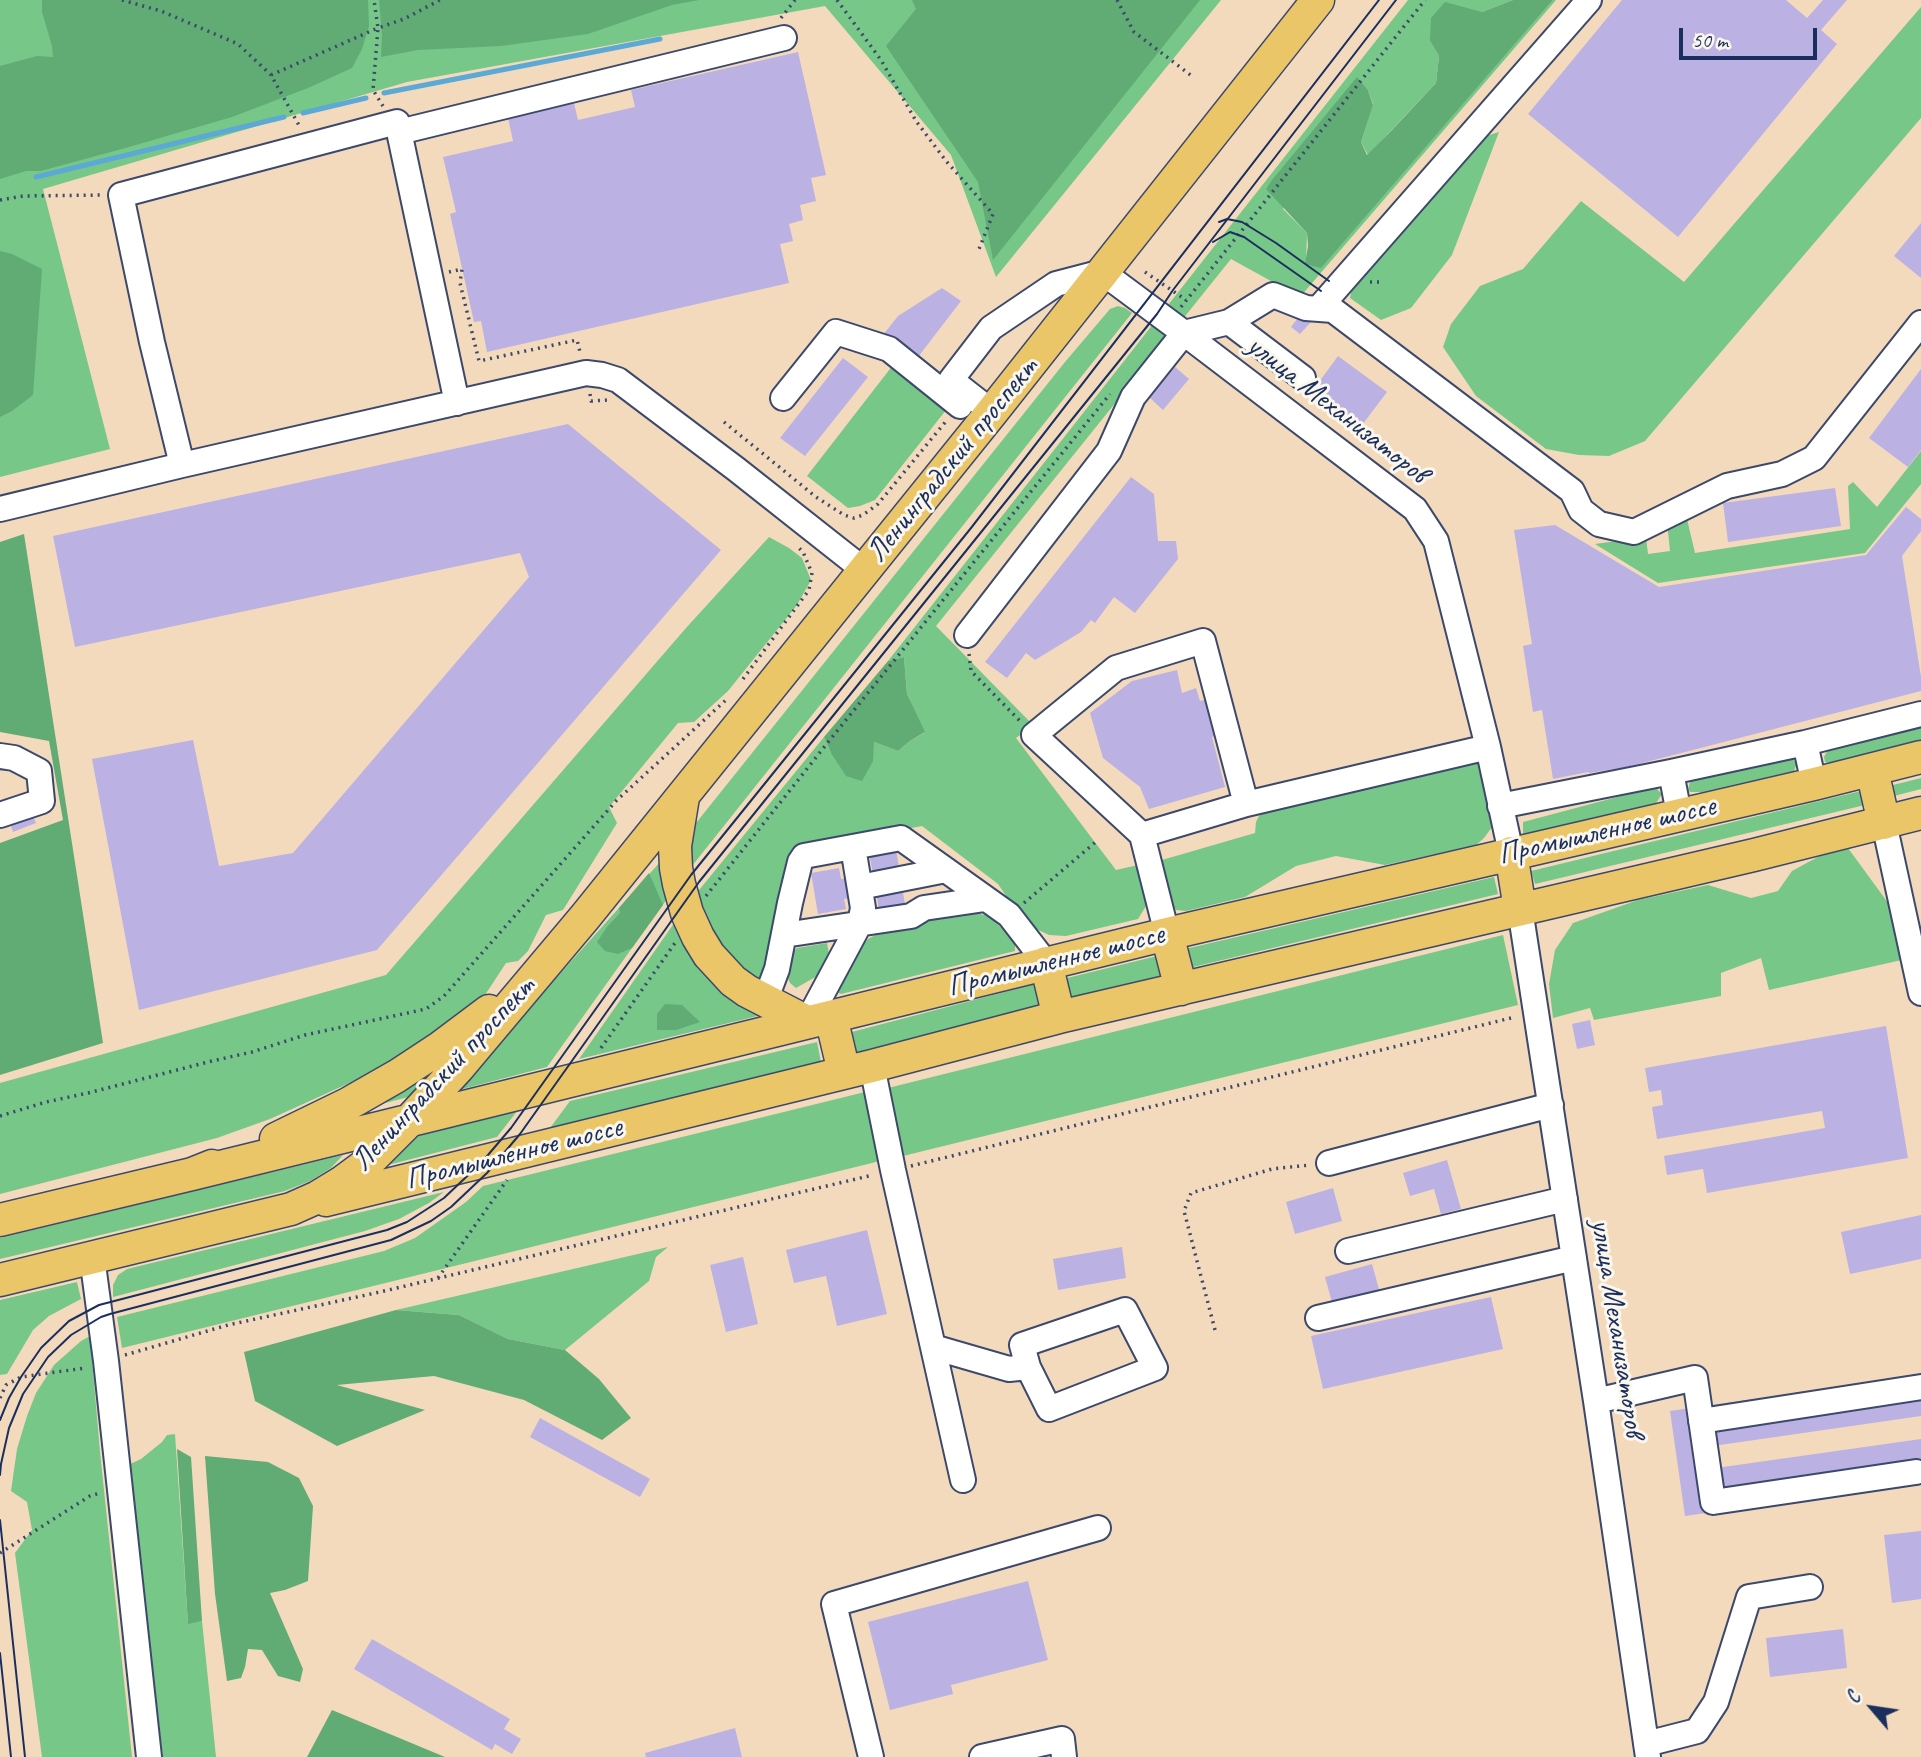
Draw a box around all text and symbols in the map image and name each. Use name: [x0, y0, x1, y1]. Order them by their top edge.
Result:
scale bar: [1683, 14, 1821, 58]
text: 50 m: [1692, 27, 1728, 53]
street label: улица Механизаторов: [1239, 328, 1435, 492]
street label: Ленинградский проспект: [859, 350, 1047, 570]
street label: Промышленное шоссе: [1495, 789, 1719, 873]
street label: Промышленное шоссе: [944, 917, 1168, 1005]
street label: Ленинградский проспект: [344, 969, 544, 1179]
street label: Промышленное шоссе: [402, 1110, 626, 1198]
street label: улица Механизаторов: [1582, 1217, 1652, 1439]
north arrow: [1837, 1673, 1907, 1743]
text: С: [1841, 1688, 1866, 1708]

